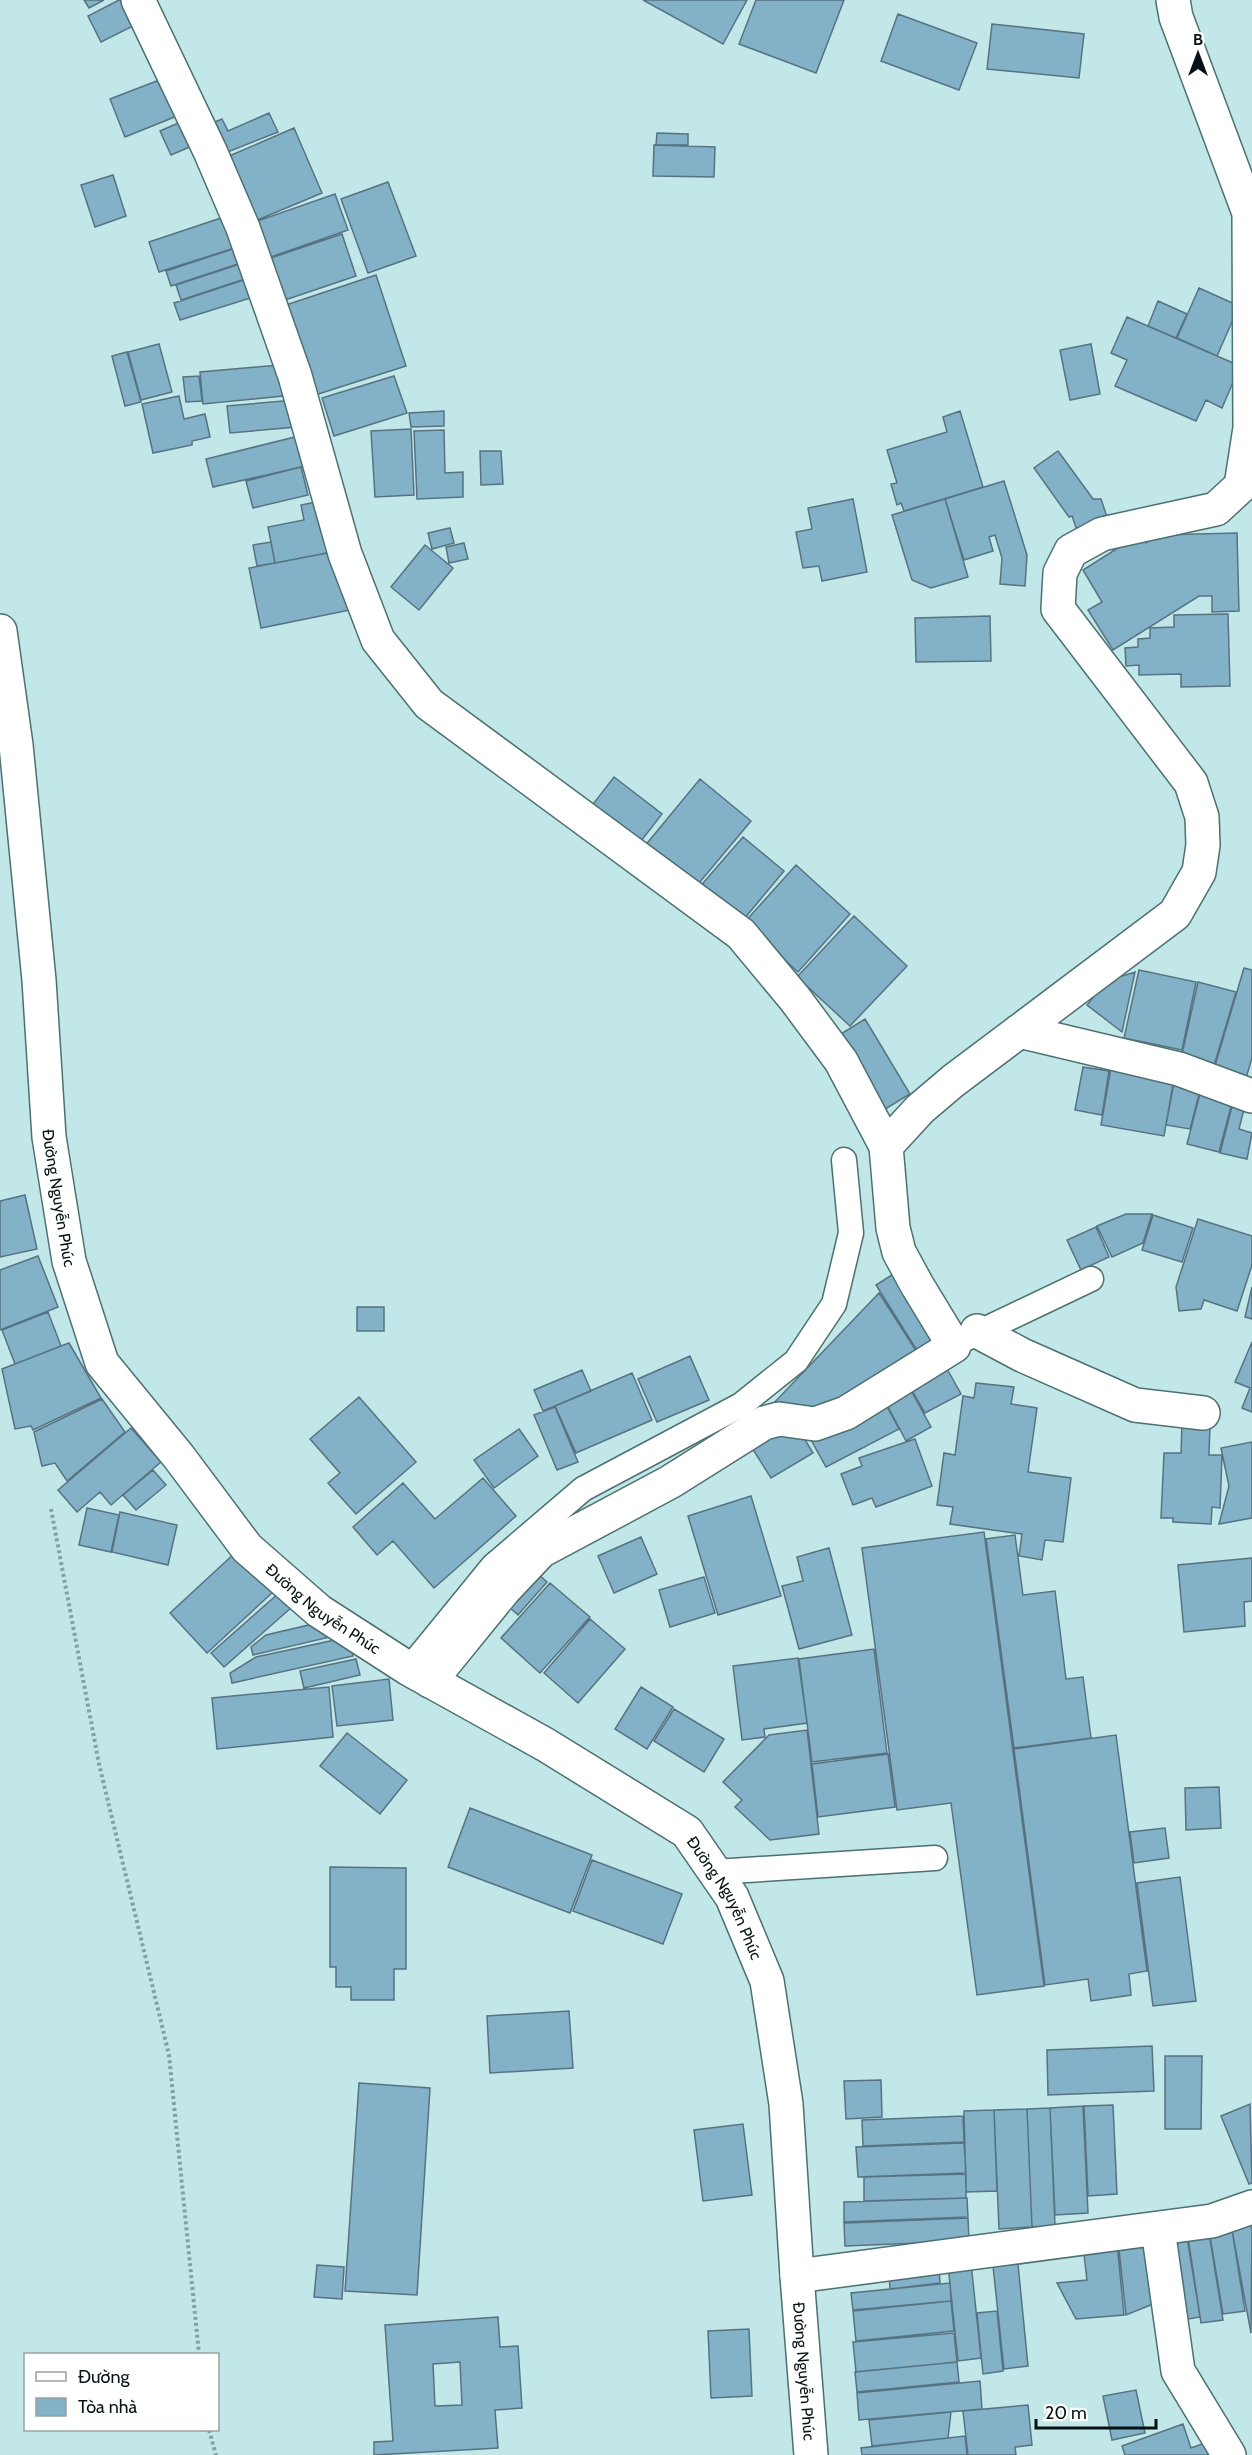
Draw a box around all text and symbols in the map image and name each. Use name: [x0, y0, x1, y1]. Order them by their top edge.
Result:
north arrow: [1168, 24, 1228, 84]
text: B: [1193, 30, 1203, 49]
street label: Đường Nguyễn Phúc: [39, 1128, 79, 1269]
street label: Đường Nguyễn Phúc: [262, 1560, 384, 1658]
street label: Đường Nguyễn Phúc: [683, 1833, 766, 1963]
street label: Đường Nguyễn Phúc: [789, 2301, 819, 2441]
legend: [24, 2353, 219, 2431]
text: Đường: [78, 2366, 131, 2388]
scale bar: [1036, 2392, 1156, 2430]
text: Tòa nhà: [78, 2396, 138, 2418]
text: 20 m: [1045, 2402, 1087, 2424]

